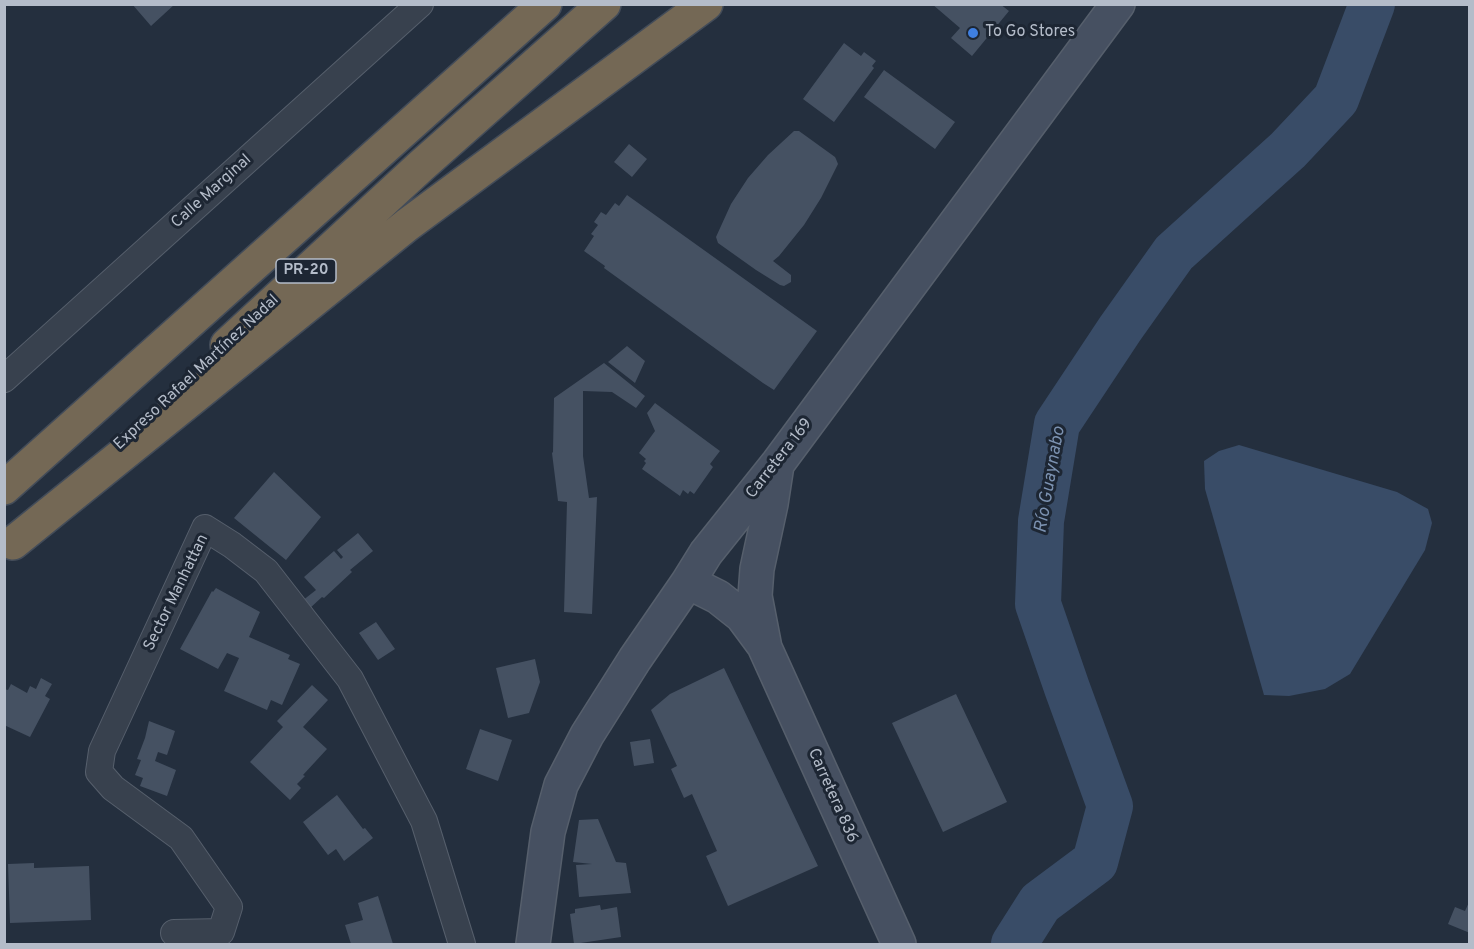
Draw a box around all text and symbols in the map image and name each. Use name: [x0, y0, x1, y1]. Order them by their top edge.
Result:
place label: To Go Stores: [985, 23, 1075, 43]
marker: To Go Stores: [966, 26, 980, 40]
street label: Calle Marginal: [168, 151, 256, 233]
road number: PR-20: [276, 259, 336, 283]
street label: Expreso Rafael Martínez Nadal: [110, 291, 284, 455]
street label: Carretera 169: [743, 415, 817, 503]
water label: Río Guaynabo: [1031, 425, 1071, 535]
street label: Sector Manhattan: [140, 532, 214, 654]
street label: Carretera 836: [803, 746, 861, 846]

